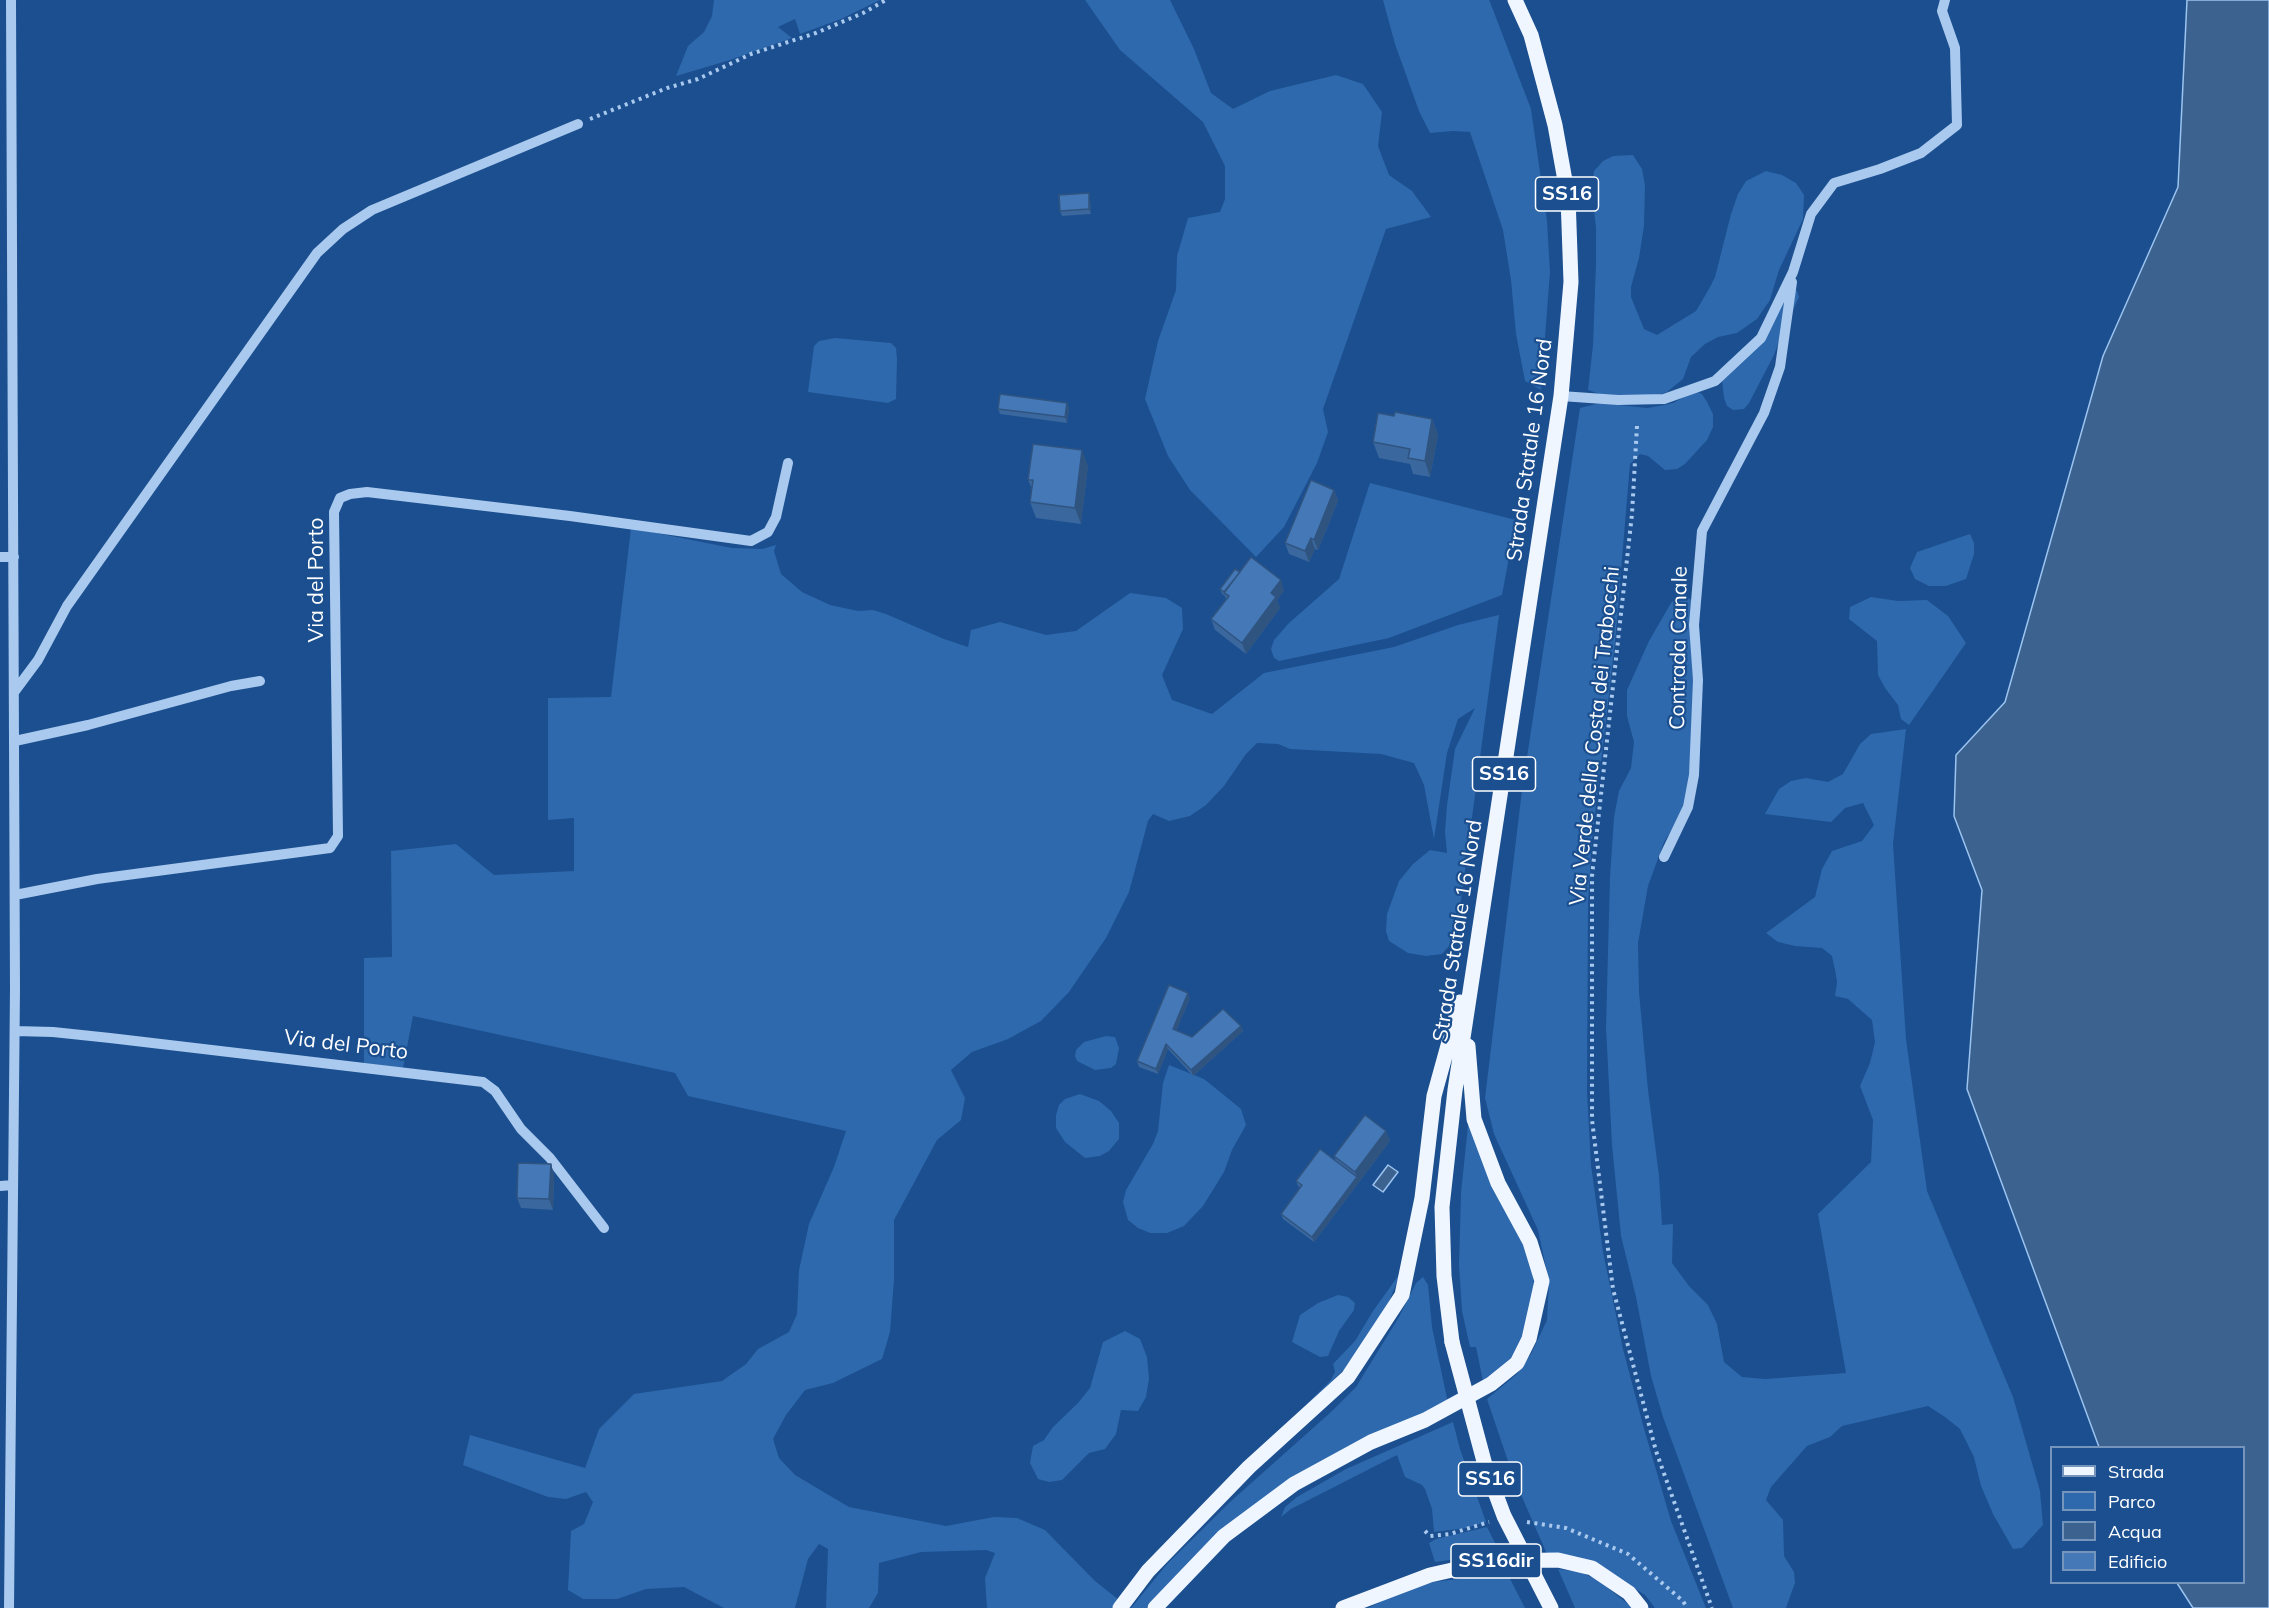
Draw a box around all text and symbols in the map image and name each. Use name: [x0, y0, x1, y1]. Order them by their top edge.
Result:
road number: SS16: [1536, 177, 1598, 211]
street label: Strada Statale 16 Nord: [1502, 337, 1558, 563]
street label: Via del Porto: [304, 518, 330, 642]
street label: Via Verde della Costa dei Trabocchi: [1565, 565, 1625, 907]
street label: Contrada Canale: [1665, 566, 1693, 730]
road number: SS16: [1472, 757, 1536, 791]
street label: Strada Statale 16 Nord: [1428, 818, 1488, 1044]
street label: Via del Porto: [283, 1025, 409, 1065]
legend: [2050, 1446, 2245, 1584]
text: Strada: [2108, 1460, 2164, 1483]
road number: SS16: [1458, 1462, 1522, 1496]
text: Parco: [2108, 1490, 2156, 1513]
text: Acqua: [2108, 1520, 2162, 1543]
road number: SS16dir: [1451, 1544, 1541, 1578]
text: Edificio: [2108, 1550, 2167, 1573]

